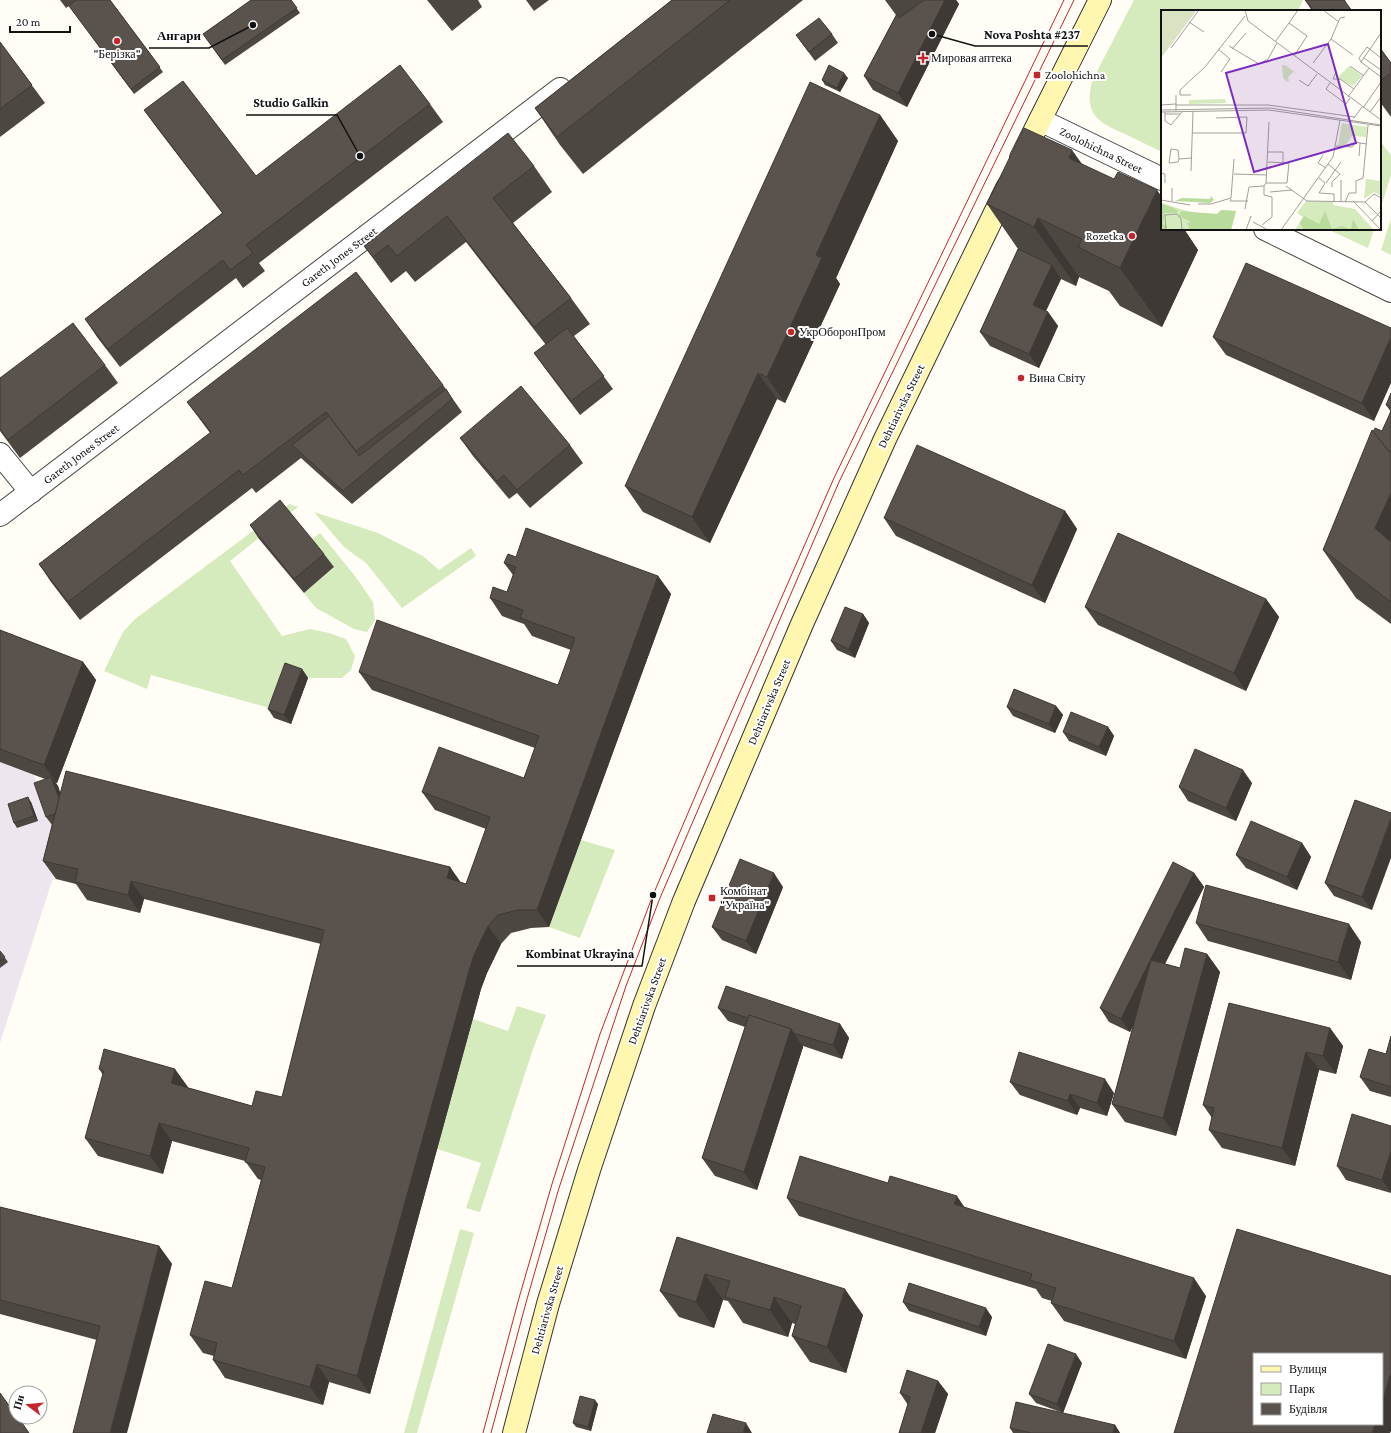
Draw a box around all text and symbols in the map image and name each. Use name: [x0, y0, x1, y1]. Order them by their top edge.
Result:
scale bar: [10, 8, 70, 34]
inset map: [1161, 10, 1381, 230]
text: 20 m: [16, 15, 41, 29]
callout: Nova Poshta #237: [975, 21, 1088, 46]
callout: Ангари: [149, 23, 209, 48]
text: Nova Poshta #237: [984, 27, 1080, 42]
text: Ангари: [157, 28, 202, 43]
marker: "Берізка": [112, 36, 122, 46]
place label: "Берізка": [93, 47, 141, 61]
place label: Мировая аптека: [931, 51, 1013, 65]
marker: Мировая аптека: [918, 53, 928, 63]
place label: Zoolohichna: [1045, 68, 1106, 82]
marker: Zoolohichna: [1032, 70, 1042, 80]
callout: Studio Galkin: [246, 90, 337, 115]
text: Studio Galkin: [253, 95, 329, 110]
street label: Zoolohichna Street: [1057, 124, 1146, 177]
street label: Gareth Jones Street: [298, 223, 381, 290]
place label: Rozetka: [1086, 229, 1124, 243]
marker: Rozetka: [1127, 231, 1137, 241]
place label: УкрОборонПром: [799, 325, 886, 339]
marker: УкрОборонПром: [786, 327, 796, 337]
street label: Dehtiarivska Street: [875, 361, 928, 450]
place label: Вина Світу: [1029, 371, 1086, 385]
marker: Вина Світу: [1016, 373, 1026, 383]
street label: Gareth Jones Street: [40, 420, 123, 487]
street label: Dehtiarivska Street: [745, 656, 794, 747]
place label: Комбінат "Україна": [720, 884, 770, 912]
marker: Комбінат "Україна": [707, 893, 717, 903]
callout: Kombinat Ukrayina: [517, 941, 642, 966]
text: Kombinat Ukrayina: [526, 946, 635, 961]
street label: Dehtiarivska Street: [625, 955, 670, 1046]
street label: Dehtiarivska Street: [528, 1263, 567, 1356]
legend: [1253, 1353, 1383, 1425]
text: Вулиця: [1289, 1362, 1327, 1376]
text: Парк: [1289, 1382, 1315, 1396]
north arrow: [8, 1385, 48, 1425]
text: Пн: [11, 1393, 26, 1411]
text: Будівля: [1289, 1402, 1328, 1416]

